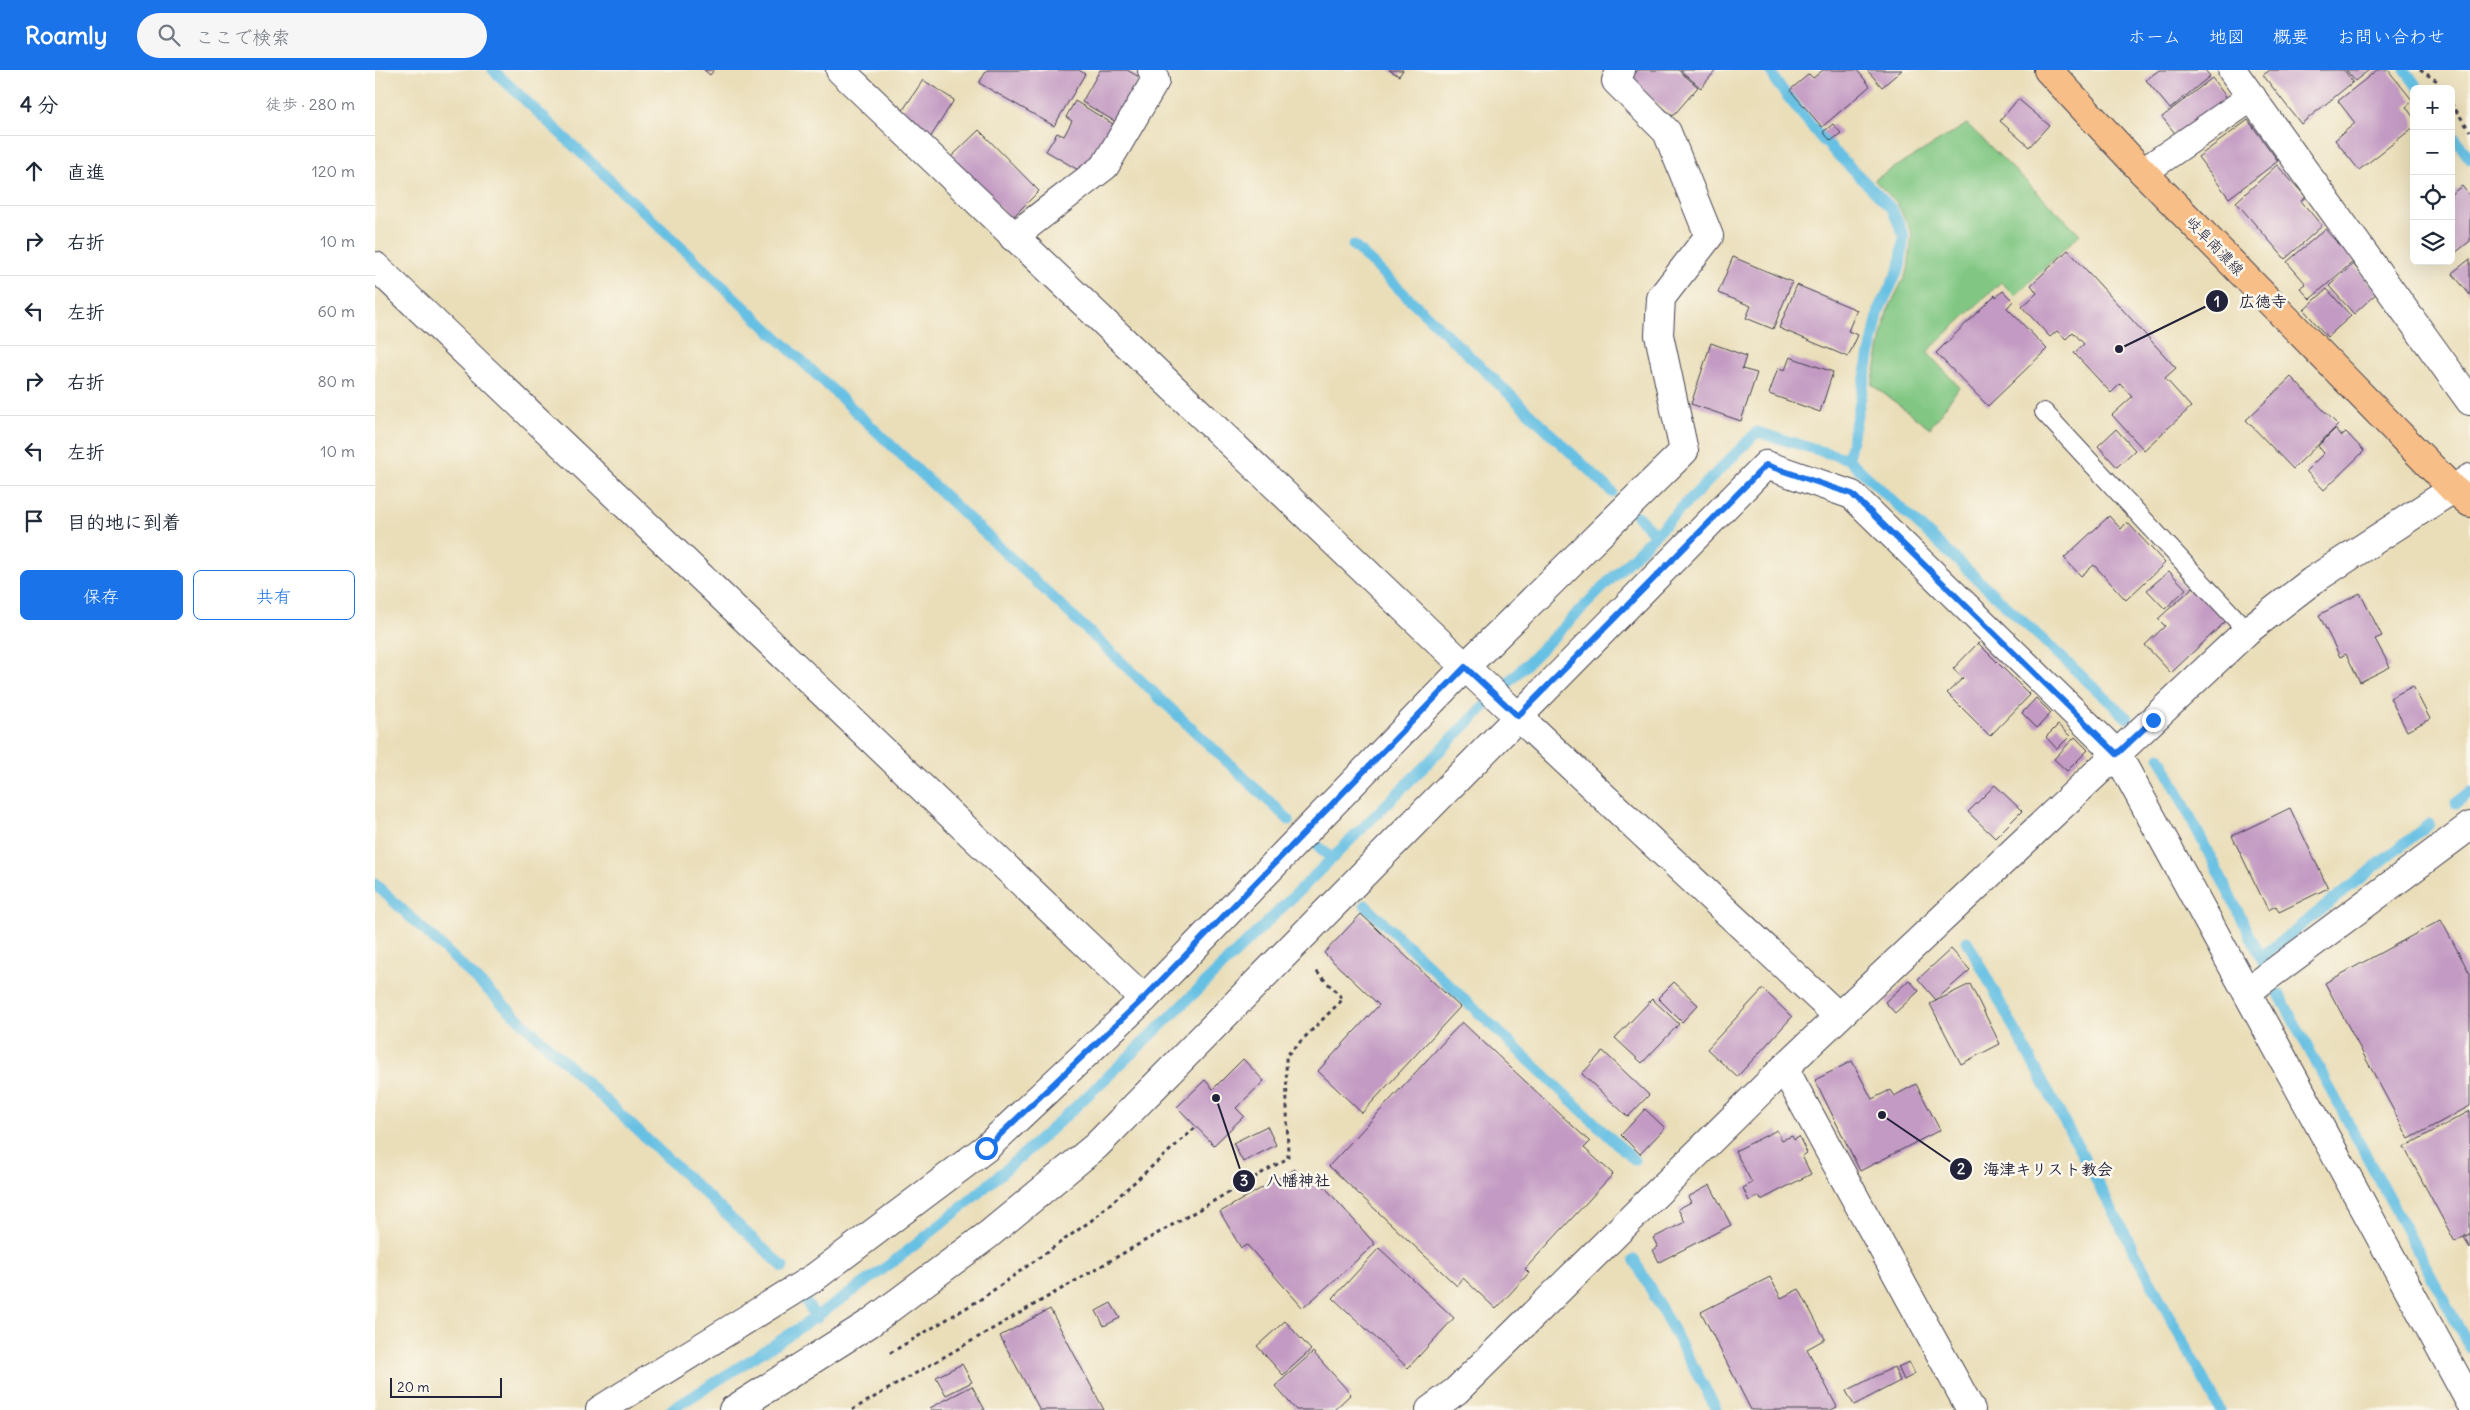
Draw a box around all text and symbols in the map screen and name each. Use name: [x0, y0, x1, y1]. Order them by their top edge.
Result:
search box: [137, 13, 487, 58]
text: Roamly: [25, 20, 107, 50]
icon: search: [155, 21, 183, 49]
text: ここで検索: [195, 25, 290, 49]
text: ホーム: [2128, 25, 2181, 48]
text: 地図: [2209, 25, 2245, 48]
text: 概要: [2273, 25, 2309, 48]
text: お問い合わせ: [2337, 25, 2445, 48]
map controls: [2410, 85, 2455, 265]
button: +: [2410, 85, 2455, 130]
text: 4 分: [20, 91, 58, 118]
text: 徒歩 · 280 m: [265, 94, 355, 114]
button: −: [2410, 130, 2455, 175]
icon: ahead: [20, 157, 48, 185]
text: 直進: [67, 160, 105, 184]
text: 120 m: [312, 161, 355, 181]
button: locate: [2410, 175, 2455, 220]
street label: 岐阜南濃線: [2182, 212, 2248, 279]
button: layers: [2410, 220, 2455, 265]
icon: right: [20, 227, 48, 255]
text: 右折: [67, 230, 105, 254]
text: 10 m: [320, 231, 355, 251]
callout: 広徳寺: [2204, 286, 2297, 317]
text: 広徳寺: [2239, 291, 2287, 311]
text: 1: [2214, 292, 2220, 311]
icon: left: [20, 297, 48, 325]
text: 左折: [67, 300, 105, 324]
text: 60 m: [317, 301, 355, 321]
icon: right: [20, 367, 48, 395]
text: 右折: [67, 370, 105, 394]
text: 80 m: [317, 371, 355, 391]
icon: left: [20, 437, 48, 465]
text: 左折: [67, 440, 105, 464]
text: 10 m: [320, 441, 355, 461]
icon: arrive: [20, 507, 48, 535]
text: 目的地に到着: [67, 510, 181, 534]
button: 保存: [20, 570, 183, 620]
button: 共有: [193, 570, 355, 620]
route end: [2142, 709, 2165, 732]
route start: [975, 1137, 998, 1160]
callout: 海津キリスト教会: [1949, 1153, 2122, 1184]
text: 2: [1957, 1159, 1965, 1178]
text: 海津キリスト教会: [1983, 1159, 2113, 1179]
callout: 八幡神社: [1231, 1165, 1340, 1196]
text: 八幡神社: [1266, 1170, 1330, 1190]
text: 3: [1240, 1171, 1248, 1190]
scale bar: [390, 1375, 503, 1398]
text: 20 m: [397, 1378, 430, 1396]

